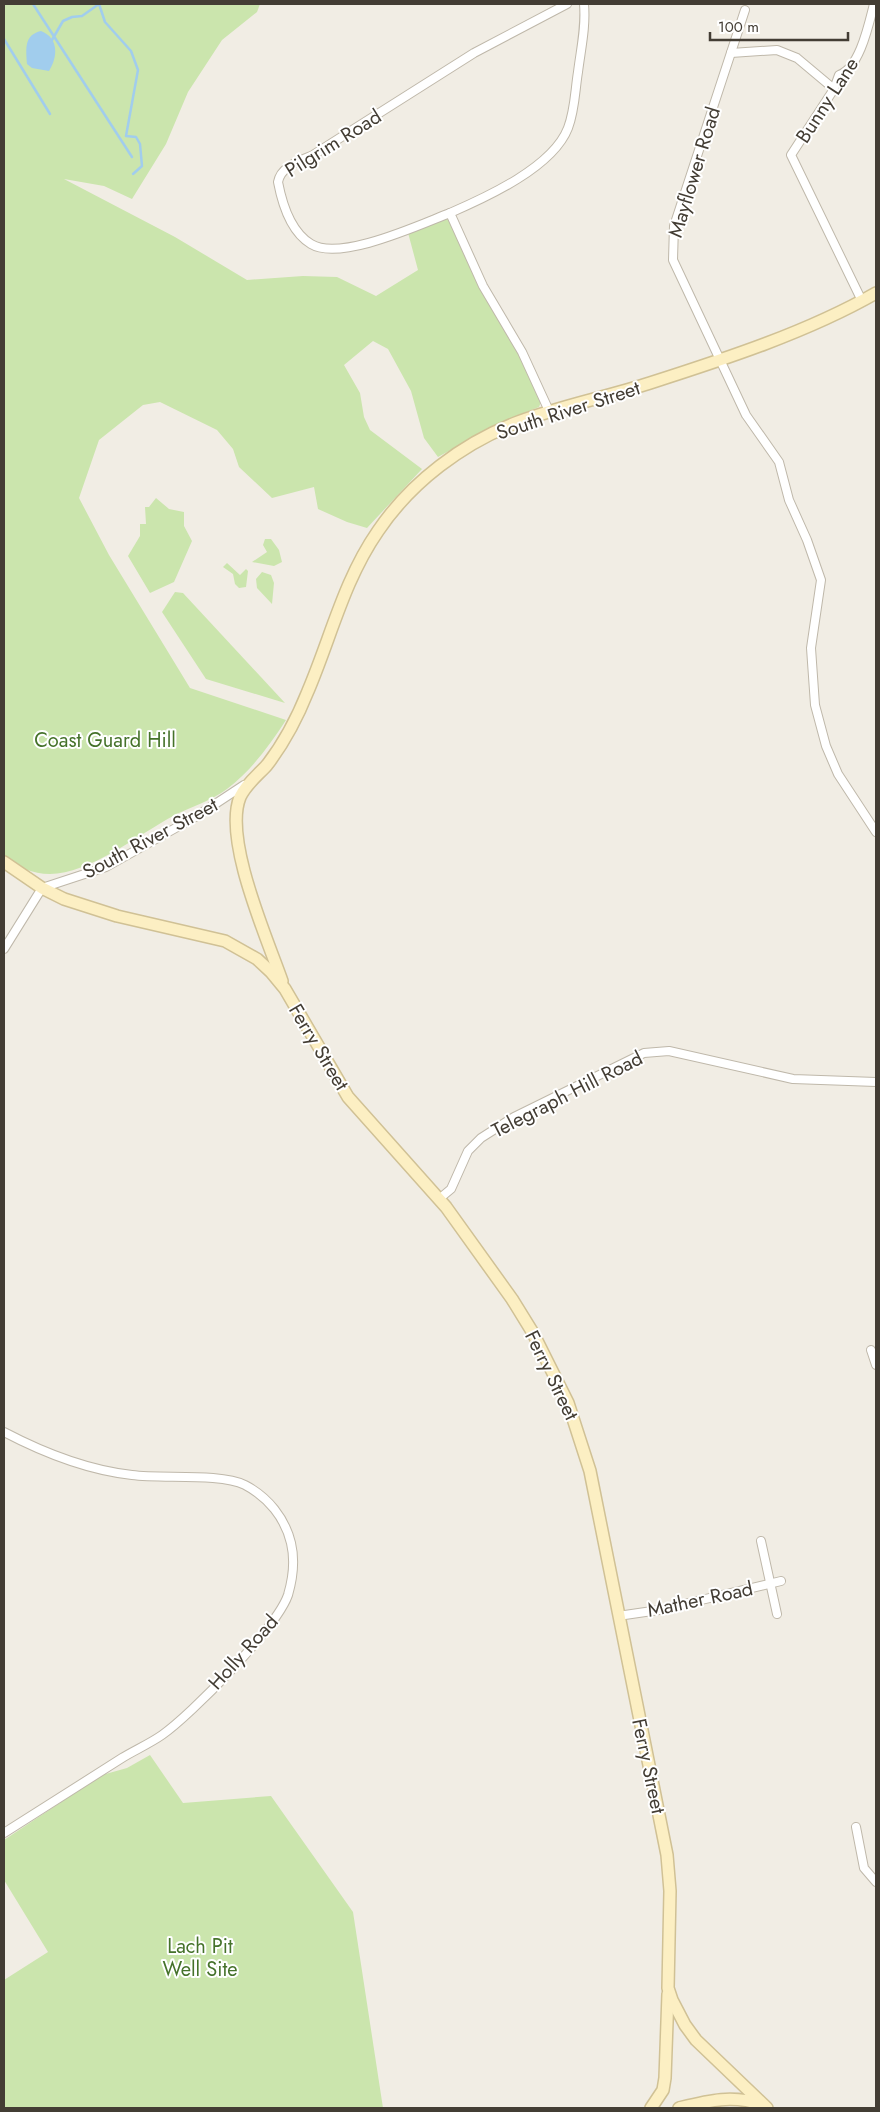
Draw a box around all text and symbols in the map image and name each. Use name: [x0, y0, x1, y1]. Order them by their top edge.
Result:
scale bar: [710, 10, 848, 42]
text: 100 m: [718, 16, 759, 38]
street label: Bunny Lane: [789, 52, 866, 149]
street label: Pilgrim Road: [279, 102, 387, 185]
street label: Mayflower Road: [661, 103, 728, 241]
street label: South River Street: [493, 374, 644, 447]
park label: Coast Guard Hill: [34, 726, 176, 755]
street label: South River Street: [77, 790, 223, 886]
street label: Ferry Street: [281, 998, 356, 1096]
street label: Telegraph Hill Road: [487, 1044, 648, 1145]
street label: Ferry Street: [517, 1325, 586, 1425]
street label: Mather Road: [645, 1574, 756, 1625]
street label: Holly Road: [202, 1608, 285, 1696]
street label: Ferry Street: [624, 1716, 673, 1817]
park label: Lach Pit Well Site: [163, 1932, 237, 1984]

